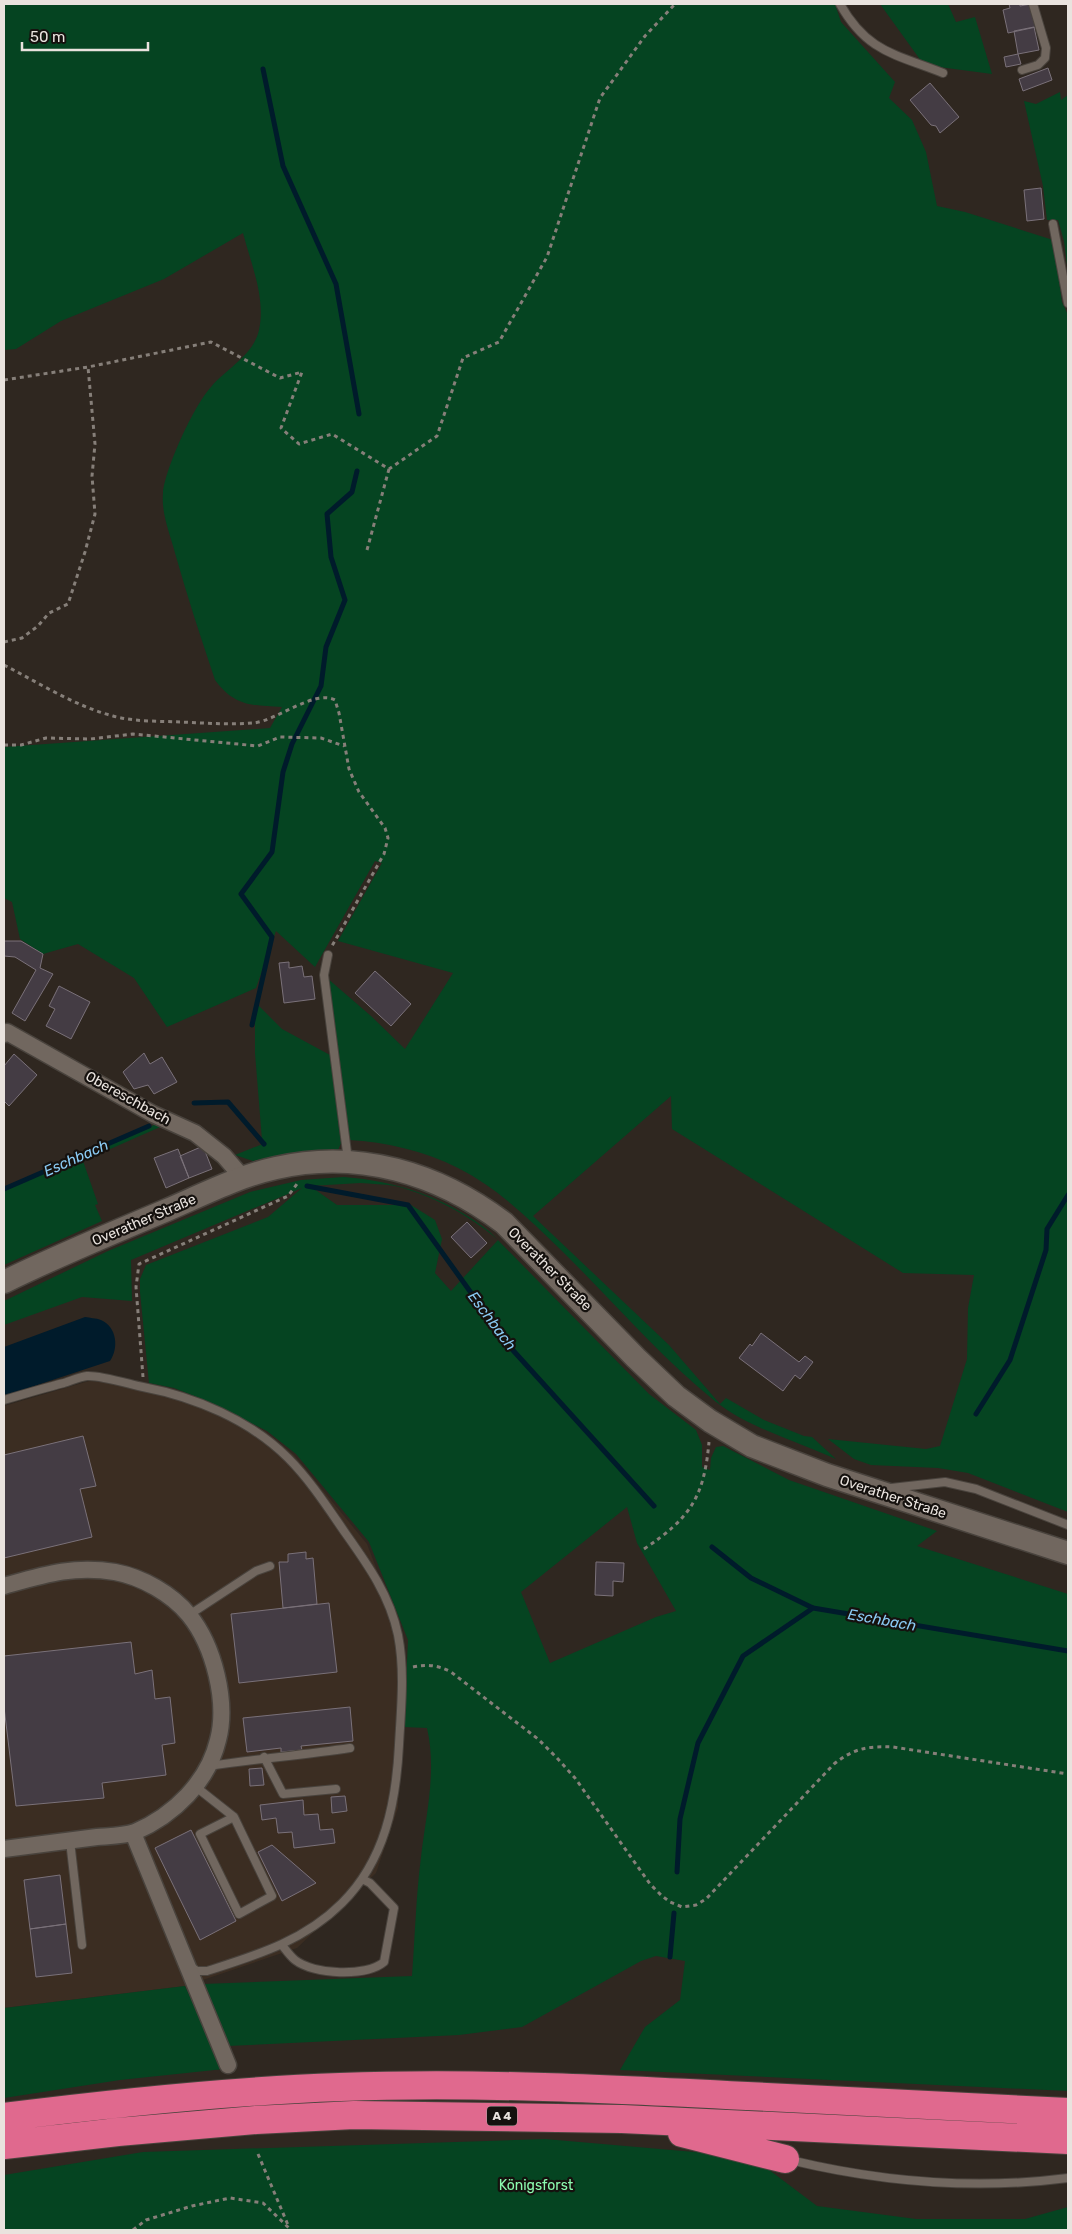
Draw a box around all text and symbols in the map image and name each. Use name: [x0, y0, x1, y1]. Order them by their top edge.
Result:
scale bar: [22, 20, 149, 52]
text: 50 m: [30, 28, 65, 46]
street label: Obereschbach: [83, 1068, 173, 1128]
water label: Eschbach: [41, 1136, 111, 1180]
street label: Overather Straße: [90, 1190, 199, 1250]
street label: Overather Straße: [505, 1224, 595, 1314]
water label: Eschbach: [464, 1288, 520, 1354]
street label: Overather Straße: [838, 1472, 949, 1522]
water label: Eschbach: [846, 1605, 918, 1635]
road number: A 4: [487, 2106, 517, 2126]
park label: Königsforst: [499, 2177, 574, 2194]

